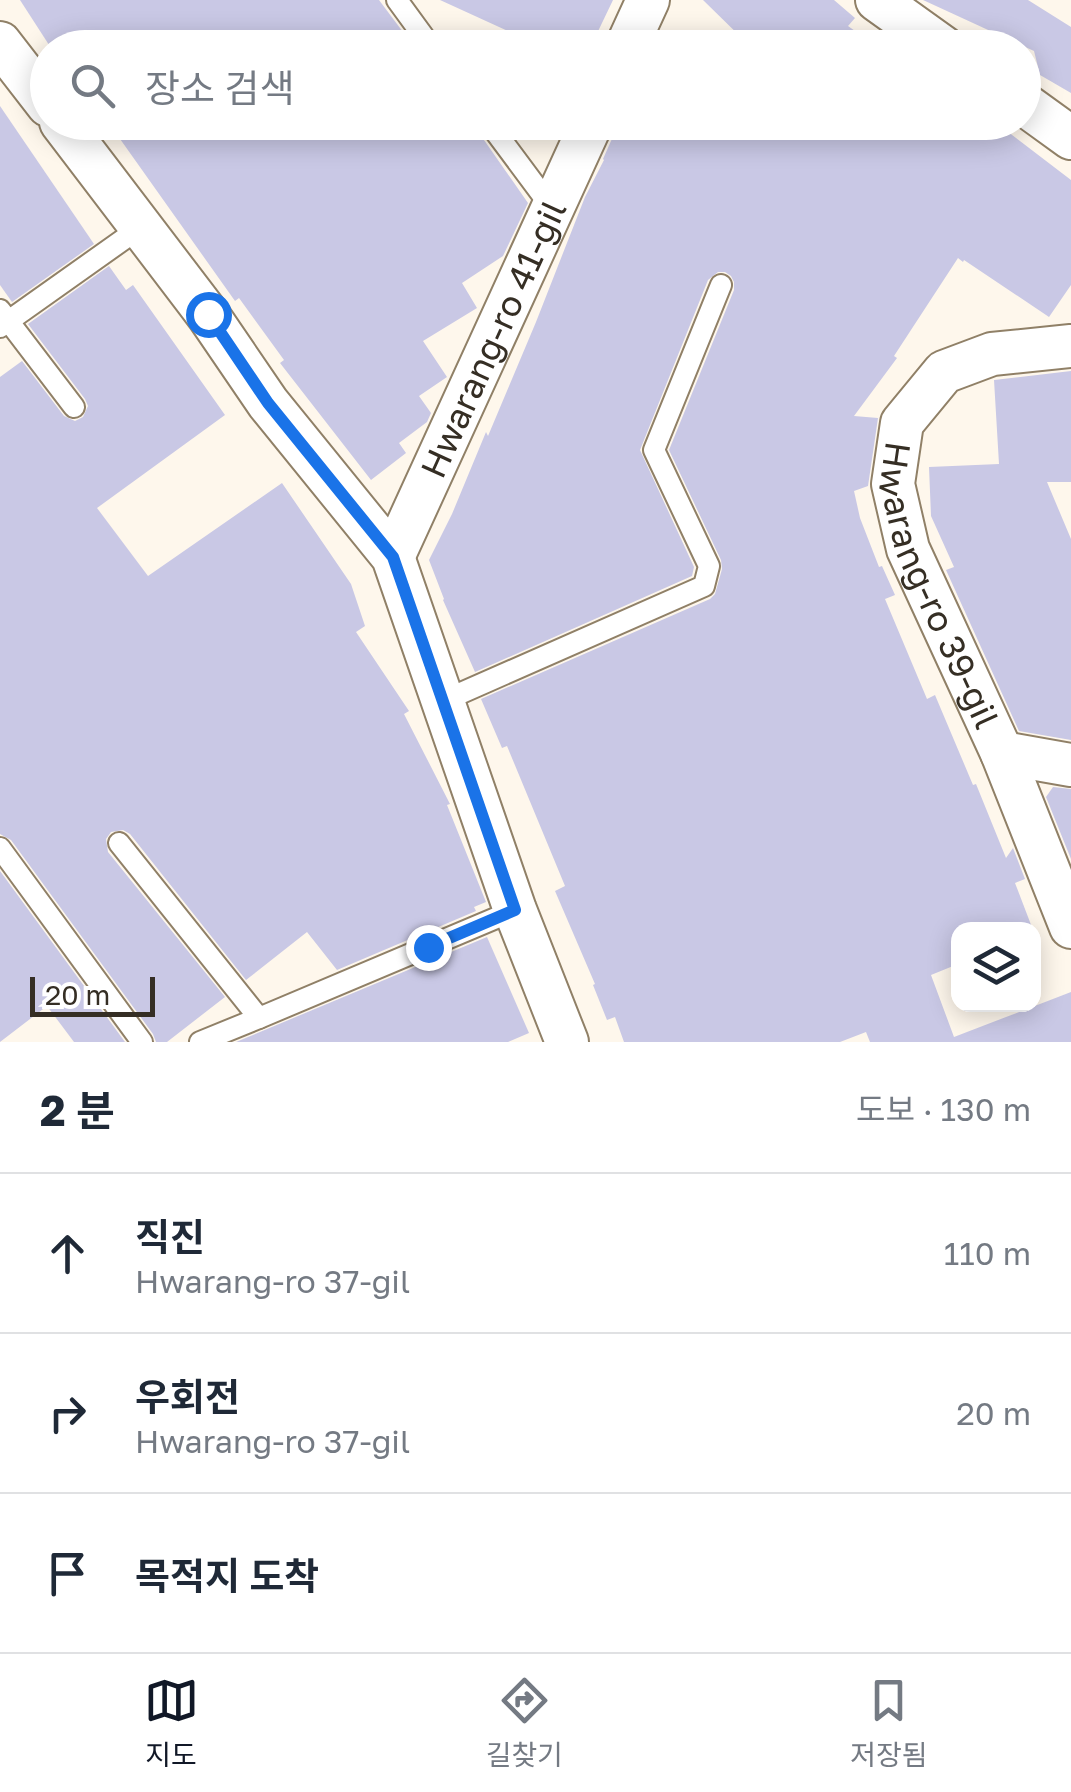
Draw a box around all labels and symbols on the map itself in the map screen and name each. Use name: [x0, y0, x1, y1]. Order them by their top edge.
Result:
street label: Hwarang-ro 41-gil: [411, 193, 574, 484]
route start: [186, 292, 232, 338]
street label: Hwarang-ro 39-gil: [870, 439, 1009, 735]
route end: [406, 925, 452, 971]
scale bar: [30, 972, 155, 1016]

